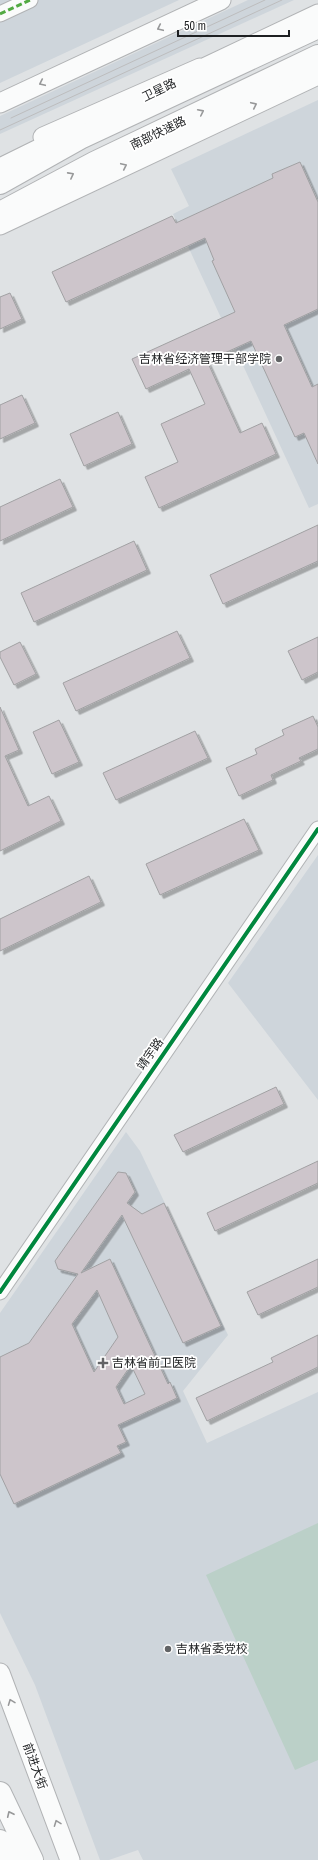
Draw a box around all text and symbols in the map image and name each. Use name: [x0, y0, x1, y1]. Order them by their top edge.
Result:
scale bar: [178, 12, 289, 38]
text: 50 m: [184, 18, 206, 34]
one-way arrow: [156, 23, 164, 31]
street label: 卫星路: [139, 75, 179, 105]
one-way arrow: [39, 78, 46, 86]
one-way arrow: [250, 102, 257, 110]
one-way arrow: [197, 109, 204, 117]
street label: 南部快速路: [128, 113, 188, 153]
one-way arrow: [120, 163, 127, 171]
one-way arrow: [67, 172, 75, 180]
place label: 吉林省经济管理干部学院: [139, 351, 271, 367]
marker: 吉林省经济管理干部学院: [274, 354, 284, 364]
street label: 靖宇路: [133, 1035, 167, 1073]
place label: 吉林省前卫医院: [112, 1355, 196, 1371]
marker: 吉林省前卫医院: [97, 1357, 109, 1369]
place label: 吉林省委党校: [176, 1641, 248, 1657]
marker: 吉林省委党校: [163, 1644, 173, 1654]
one-way arrow: [8, 1698, 16, 1705]
street label: 前进大街: [19, 1741, 51, 1791]
one-way arrow: [7, 1810, 15, 1818]
one-way arrow: [53, 1820, 61, 1827]

